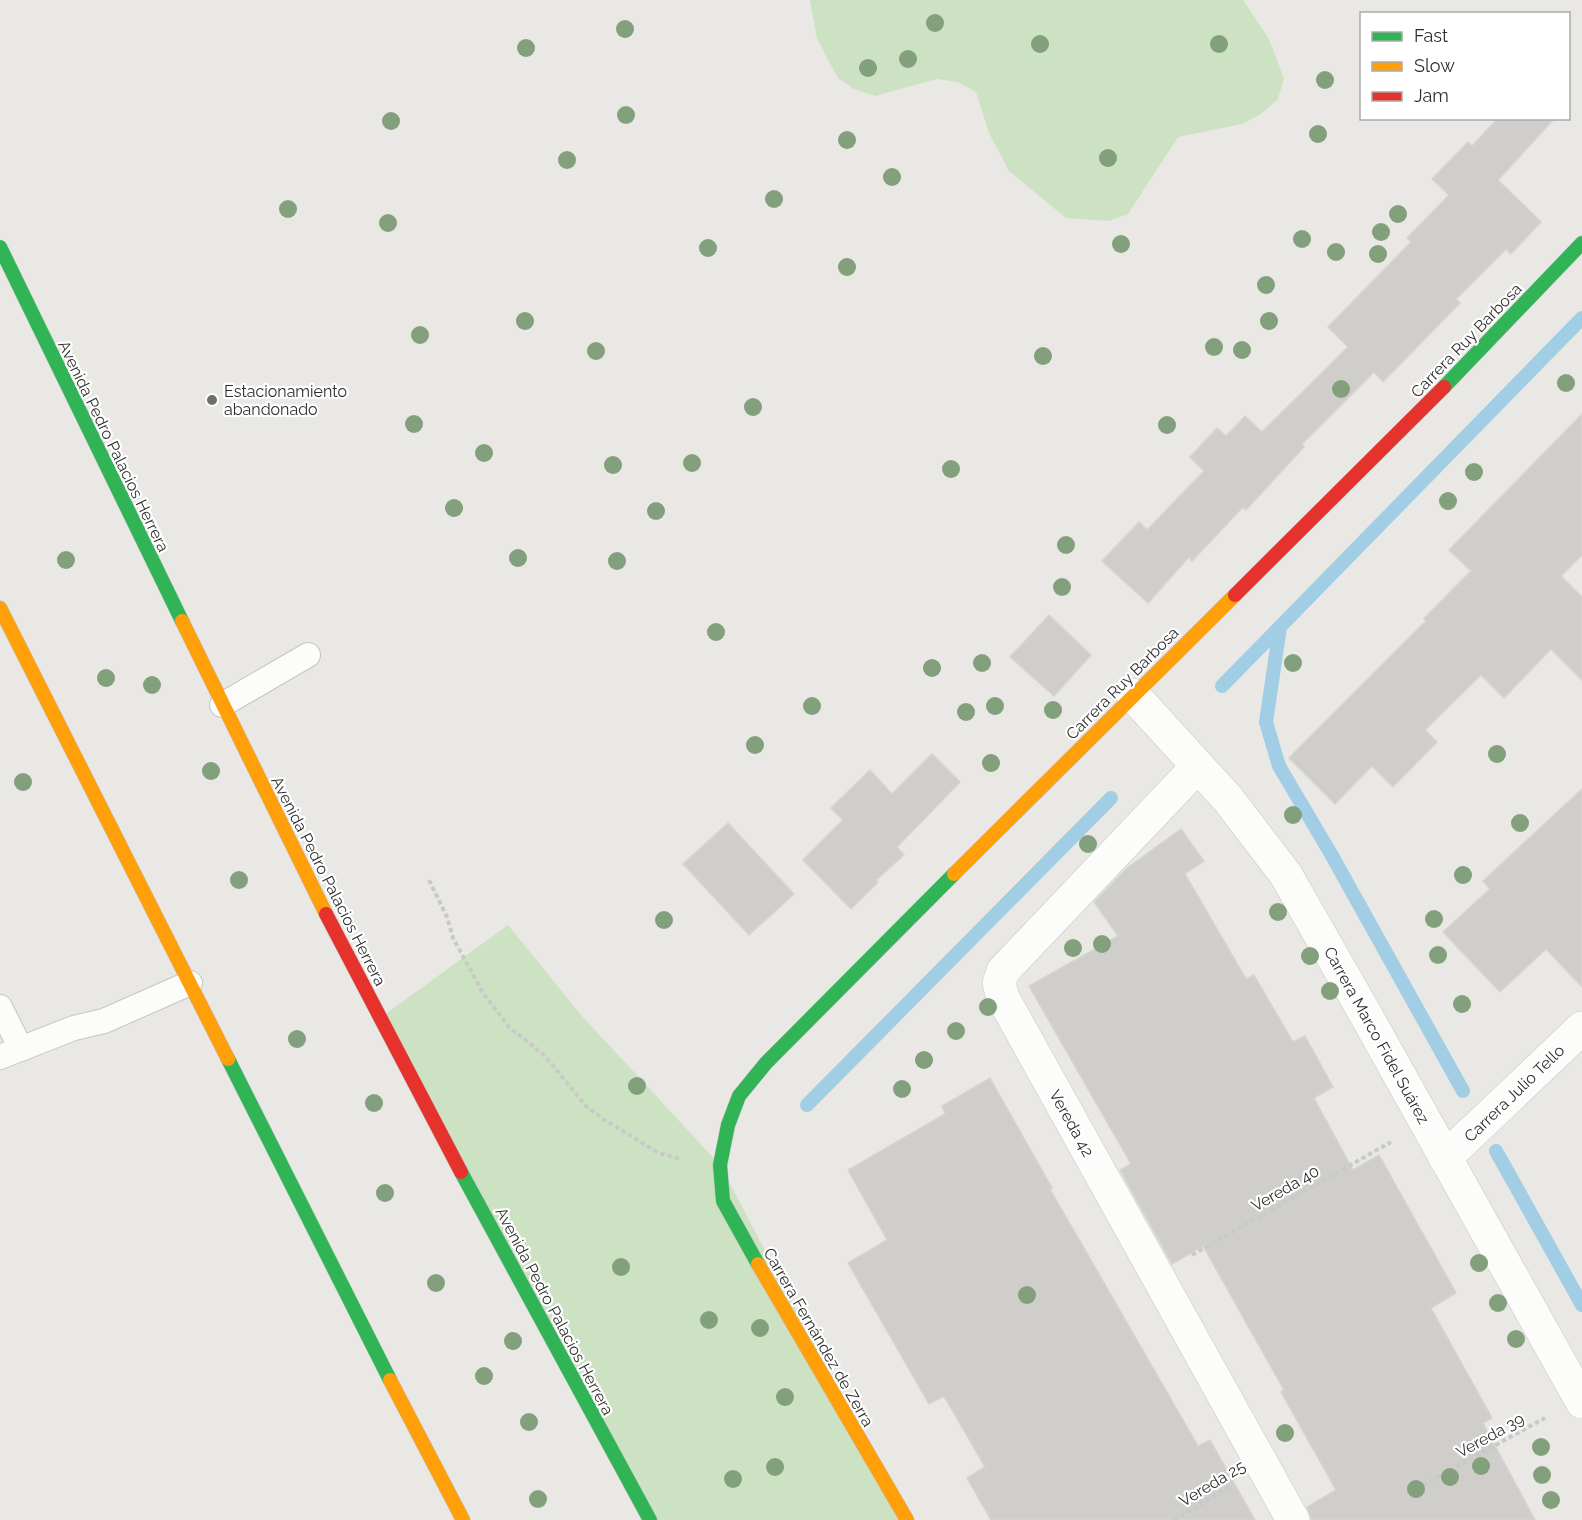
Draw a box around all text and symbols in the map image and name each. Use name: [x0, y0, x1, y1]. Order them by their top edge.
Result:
legend: [1360, 12, 1570, 120]
text: Fast: [1414, 25, 1448, 46]
text: Slow: [1414, 55, 1455, 76]
text: Jam: [1414, 85, 1449, 106]
street label: Carrera Ruy Barbosa: [1407, 279, 1526, 401]
street label: Avenida Pedro Palacios Herrera: [54, 338, 173, 555]
place label: Estacionamiento abandonado: [224, 382, 347, 419]
marker: Estacionamiento abandonado: [205, 393, 219, 407]
street label: Carrera Ruy Barbosa: [1062, 623, 1183, 744]
street label: Avenida Pedro Palacios Herrera: [267, 773, 390, 989]
street label: Carrera Marco Fidel Suárez: [1320, 943, 1433, 1127]
street label: Carrera Julio Tello: [1460, 1041, 1568, 1146]
street label: Vereda 42: [1045, 1086, 1098, 1160]
street label: Vereda 40: [1248, 1161, 1323, 1215]
street label: Avenida Pedro Palacios Herrera: [492, 1204, 618, 1418]
street label: Carrera Fernández de Zerra: [759, 1244, 878, 1430]
street label: Vereda 39: [1453, 1409, 1527, 1462]
street label: Vereda 25: [1176, 1456, 1249, 1511]

